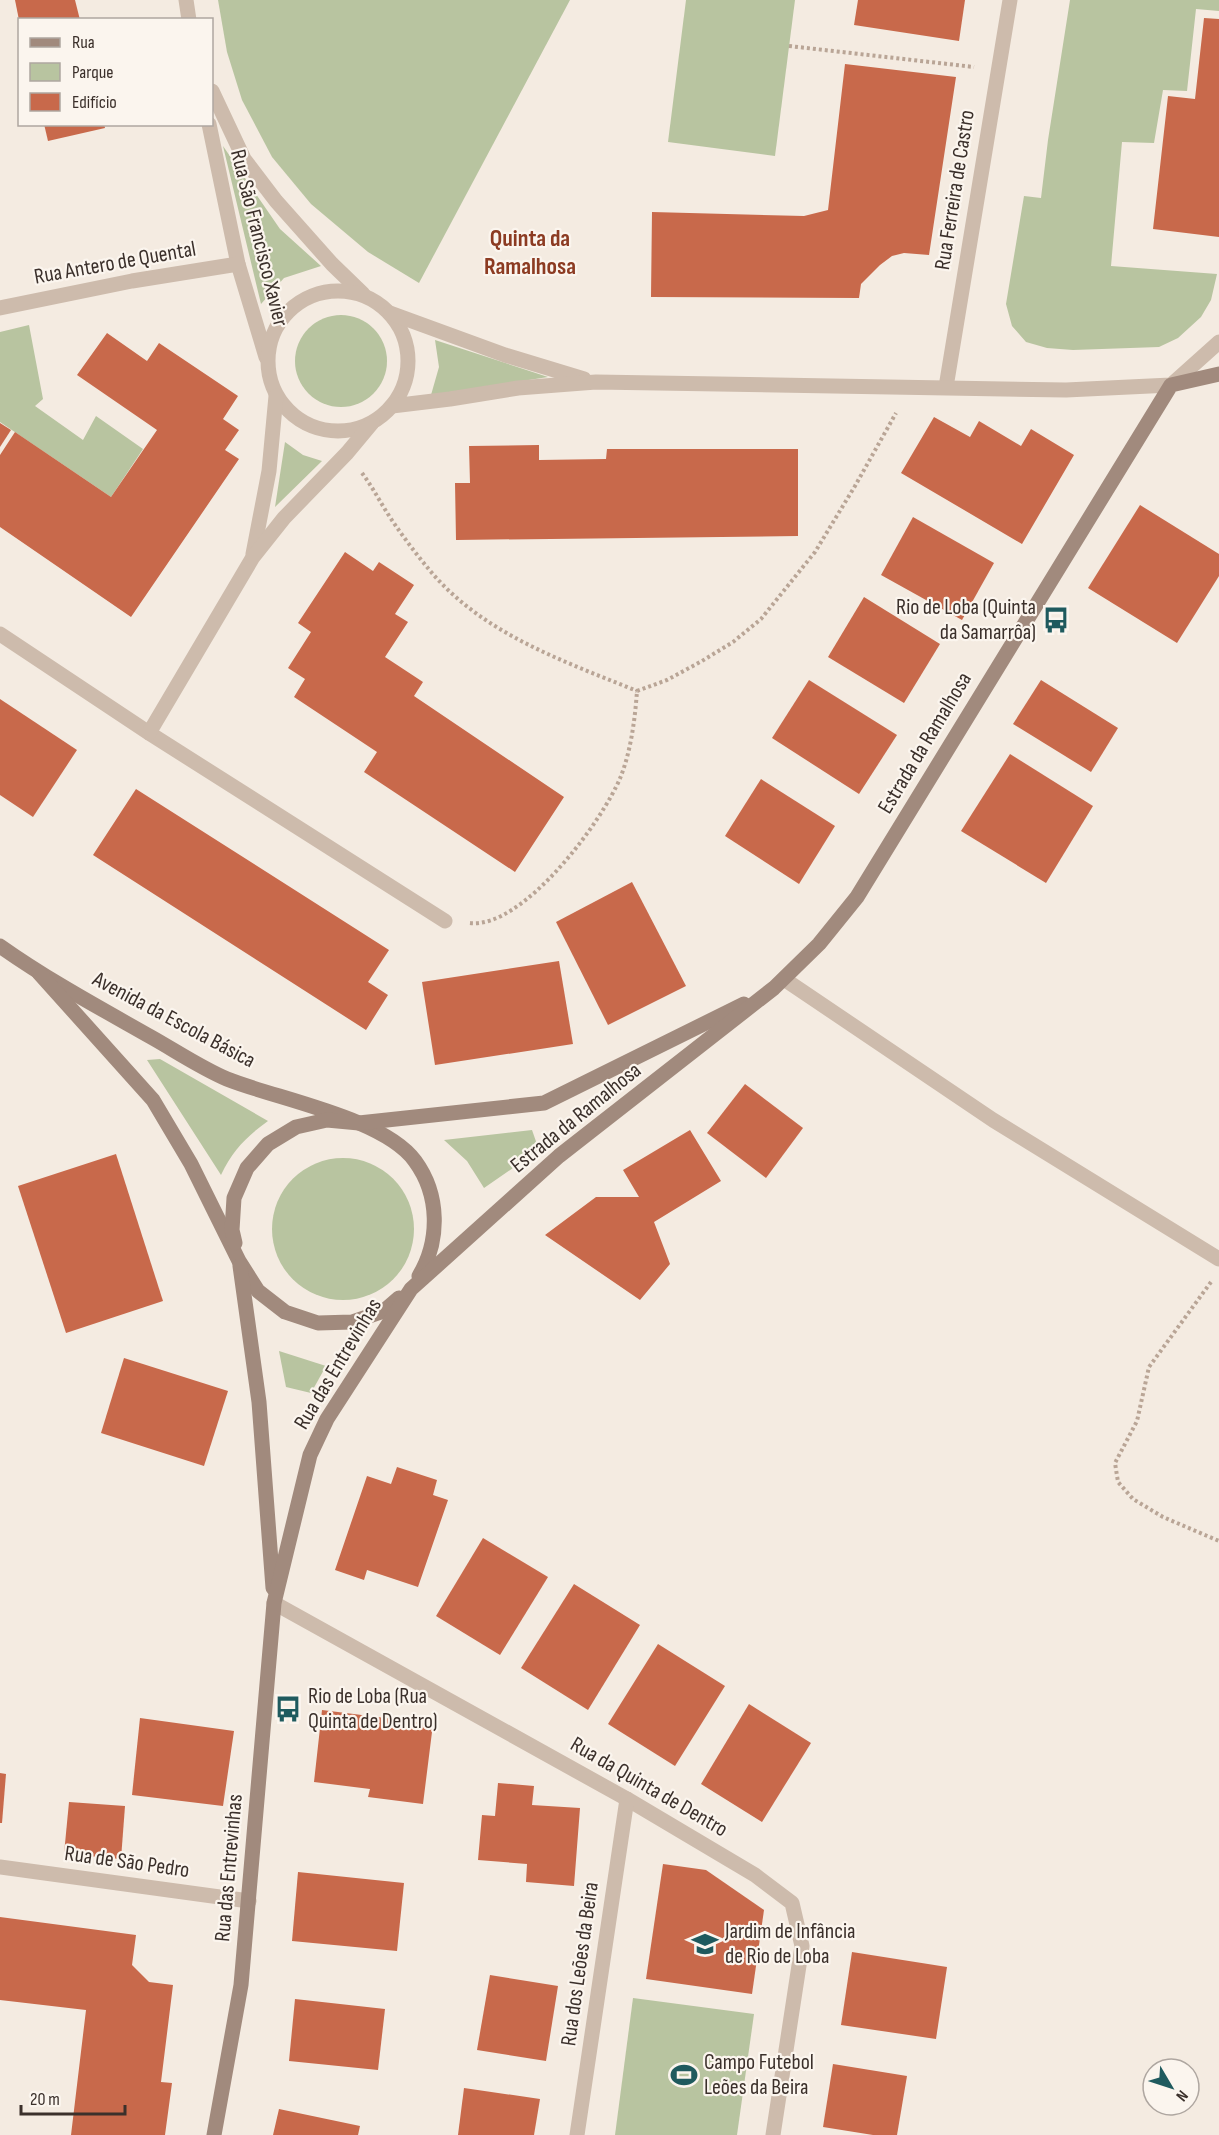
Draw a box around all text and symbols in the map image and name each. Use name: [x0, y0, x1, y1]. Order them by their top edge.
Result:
legend: [18, 18, 213, 126]
text: Rua: [72, 32, 95, 53]
text: Parque: [72, 62, 113, 83]
text: Edifício: [72, 92, 117, 113]
street label: Rua Ferreira de Castro: [929, 108, 981, 272]
street label: Rua São Francisco Xavier: [224, 147, 294, 329]
district label: Quinta da Ramalhosa: [484, 224, 576, 281]
street label: Rua Antero de Quental: [32, 235, 198, 291]
place label: Rio de Loba (Quinta da Samarrôa): [896, 594, 1036, 646]
bus stop icon: Rio de Loba (Quinta da Samarrôa): [1041, 605, 1071, 635]
street label: Estrada da Ramalhosa: [872, 667, 978, 819]
street label: Avenida da Escola Básica: [87, 965, 260, 1074]
street label: Estrada da Ramalhosa: [505, 1057, 647, 1179]
street label: Rua das Entrevinhas: [288, 1293, 388, 1434]
place label: Rio de Loba (Rua Quinta de Dentro): [308, 1683, 438, 1735]
bus stop icon: Rio de Loba (Rua Quinta de Dentro): [273, 1694, 303, 1724]
street label: Rua da Quinta de Dentro: [565, 1731, 733, 1843]
street label: Rua das Entrevinhas: [209, 1793, 249, 1943]
street label: Rua de São Pedro: [63, 1840, 191, 1884]
street label: Rua dos Leões da Beira: [555, 1880, 605, 2048]
place label: Jardim de Infância de Rio de Loba: [724, 1918, 856, 1970]
school or university icon: Jardim de Infância de Rio de Loba: [690, 1929, 720, 1959]
place label: Campo Futebol Leões da Beira: [704, 2049, 814, 2101]
north arrow: [1141, 2057, 1201, 2117]
sports icon: Campo Futebol Leões da Beira: [669, 2060, 699, 2090]
scale bar: [21, 2078, 124, 2116]
text: N: [1171, 2086, 1192, 2105]
text: 20 m: [30, 2089, 60, 2110]

